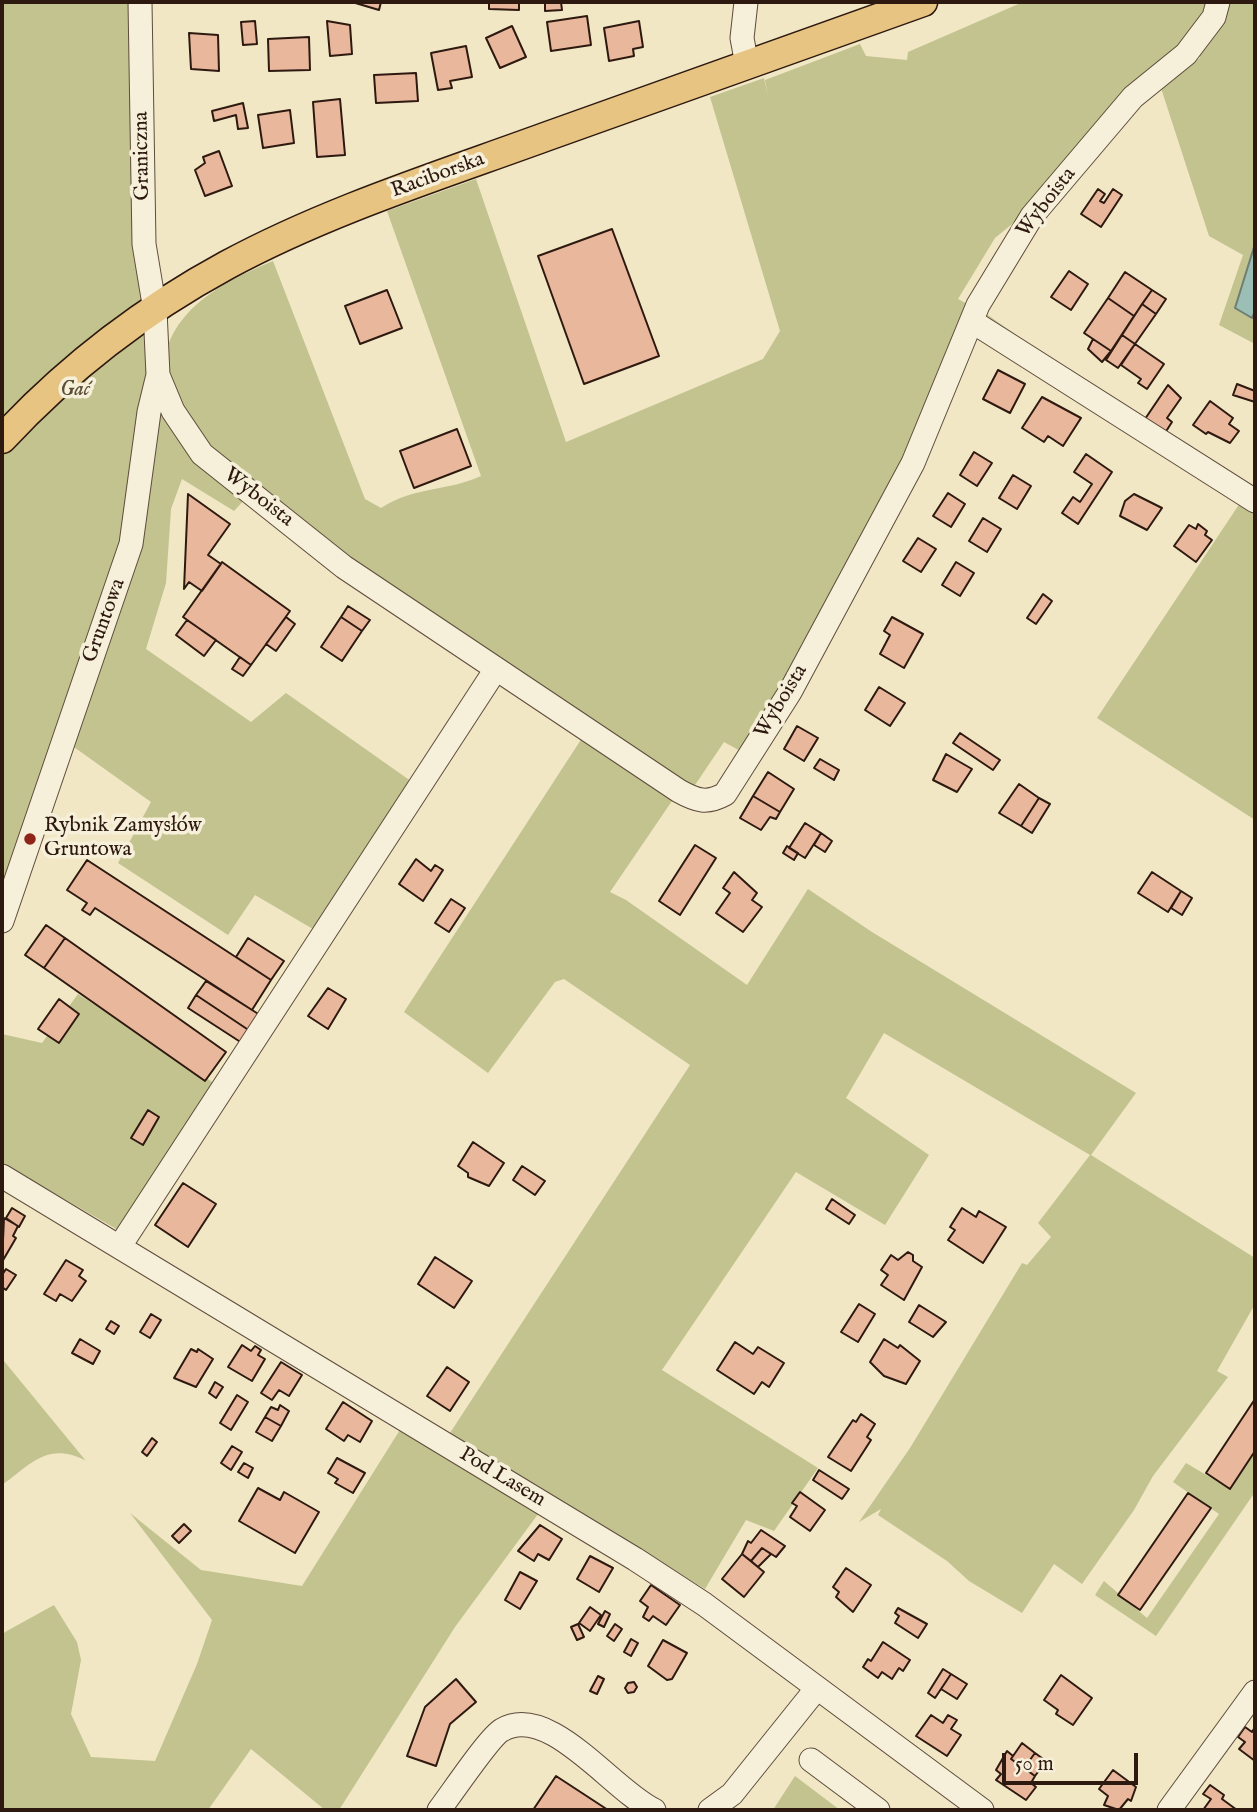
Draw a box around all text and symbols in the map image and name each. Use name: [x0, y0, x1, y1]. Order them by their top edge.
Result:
street label: Graniczna: [130, 111, 156, 201]
street label: Raciborska: [388, 148, 488, 204]
street label: Wyboista: [1012, 163, 1082, 243]
park label: Gać: [60, 378, 90, 404]
street label: Wyboista: [218, 463, 298, 533]
street label: Gruntowa: [78, 576, 132, 666]
street label: Wyboista: [750, 660, 814, 744]
place label: Rybnik Zamysłów Gruntowa: [44, 814, 201, 864]
marker: Rybnik Zamysłów Gruntowa: [22, 831, 38, 847]
street label: Pod Lasem: [454, 1442, 550, 1514]
scale bar: [1005, 1738, 1142, 1782]
text: 50 m: [1015, 1751, 1054, 1778]

